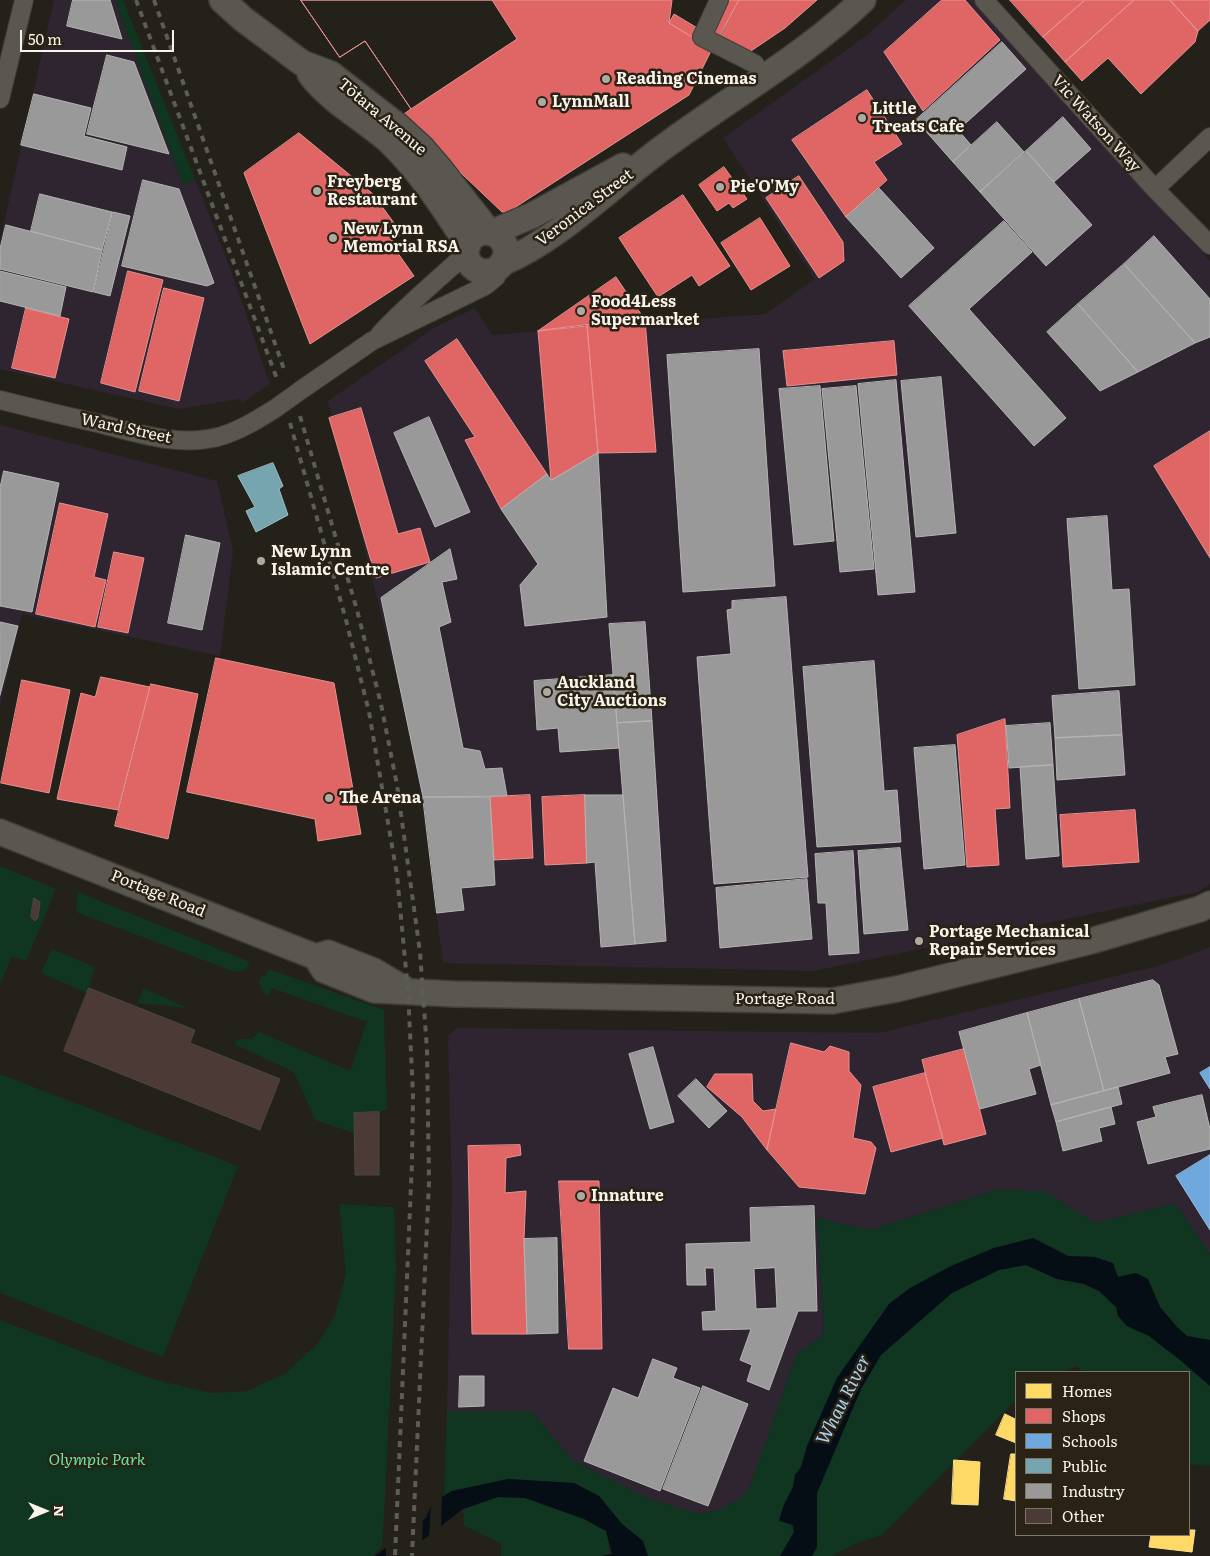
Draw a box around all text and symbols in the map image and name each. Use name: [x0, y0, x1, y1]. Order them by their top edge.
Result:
scale bar: [22, 20, 176, 52]
text: 50 m: [28, 27, 62, 50]
place label: Reading Cinemas: [616, 69, 756, 89]
street label: Vic Watson Way: [1047, 71, 1145, 177]
marker: Reading Cinemas: [600, 73, 612, 85]
street label: Tōtara Avenue: [334, 74, 430, 160]
place label: LynnMall: [552, 92, 630, 112]
marker: LynnMall: [536, 96, 548, 108]
place label: Little Treats Cafe: [872, 99, 964, 137]
marker: Little Treats Cafe: [856, 112, 868, 124]
street label: Veronica Street: [533, 165, 637, 251]
place label: Freyberg Restaurant: [327, 172, 417, 210]
place label: Pie'O'My: [730, 177, 799, 197]
marker: Pie'O'My: [714, 181, 726, 193]
marker: Freyberg Restaurant: [311, 185, 323, 197]
place label: New Lynn Memorial RSA: [343, 219, 459, 257]
marker: New Lynn Memorial RSA: [327, 232, 339, 244]
place label: Food4Less Supermarket: [591, 292, 699, 330]
marker: Food4Less Supermarket: [575, 305, 587, 317]
street label: Ward Street: [79, 410, 173, 448]
place label: New Lynn Islamic Centre: [271, 542, 389, 580]
marker: New Lynn Islamic Centre: [255, 555, 267, 567]
place label: Auckland City Auctions: [557, 673, 666, 711]
marker: Auckland City Auctions: [541, 686, 553, 698]
place label: The Arena: [339, 788, 421, 808]
marker: The Arena: [323, 792, 335, 804]
street label: Portage Road: [108, 866, 208, 922]
place label: Portage Mechanical Repair Services: [929, 922, 1089, 960]
marker: Portage Mechanical Repair Services: [913, 935, 925, 947]
street label: Portage Road: [735, 989, 835, 1009]
place label: Innature: [591, 1186, 664, 1206]
marker: Innature: [575, 1190, 587, 1202]
water label: Whau River: [812, 1352, 876, 1448]
legend: [1015, 1371, 1190, 1536]
text: Homes: [1062, 1379, 1112, 1402]
text: Shops: [1062, 1404, 1105, 1427]
text: Schools: [1062, 1429, 1117, 1452]
park label: Olympic Park: [48, 1450, 146, 1470]
text: Public: [1062, 1454, 1107, 1477]
text: Industry: [1062, 1479, 1125, 1502]
north arrow: [20, 1486, 70, 1536]
text: Other: [1062, 1504, 1104, 1527]
text: N: [50, 1505, 70, 1517]

